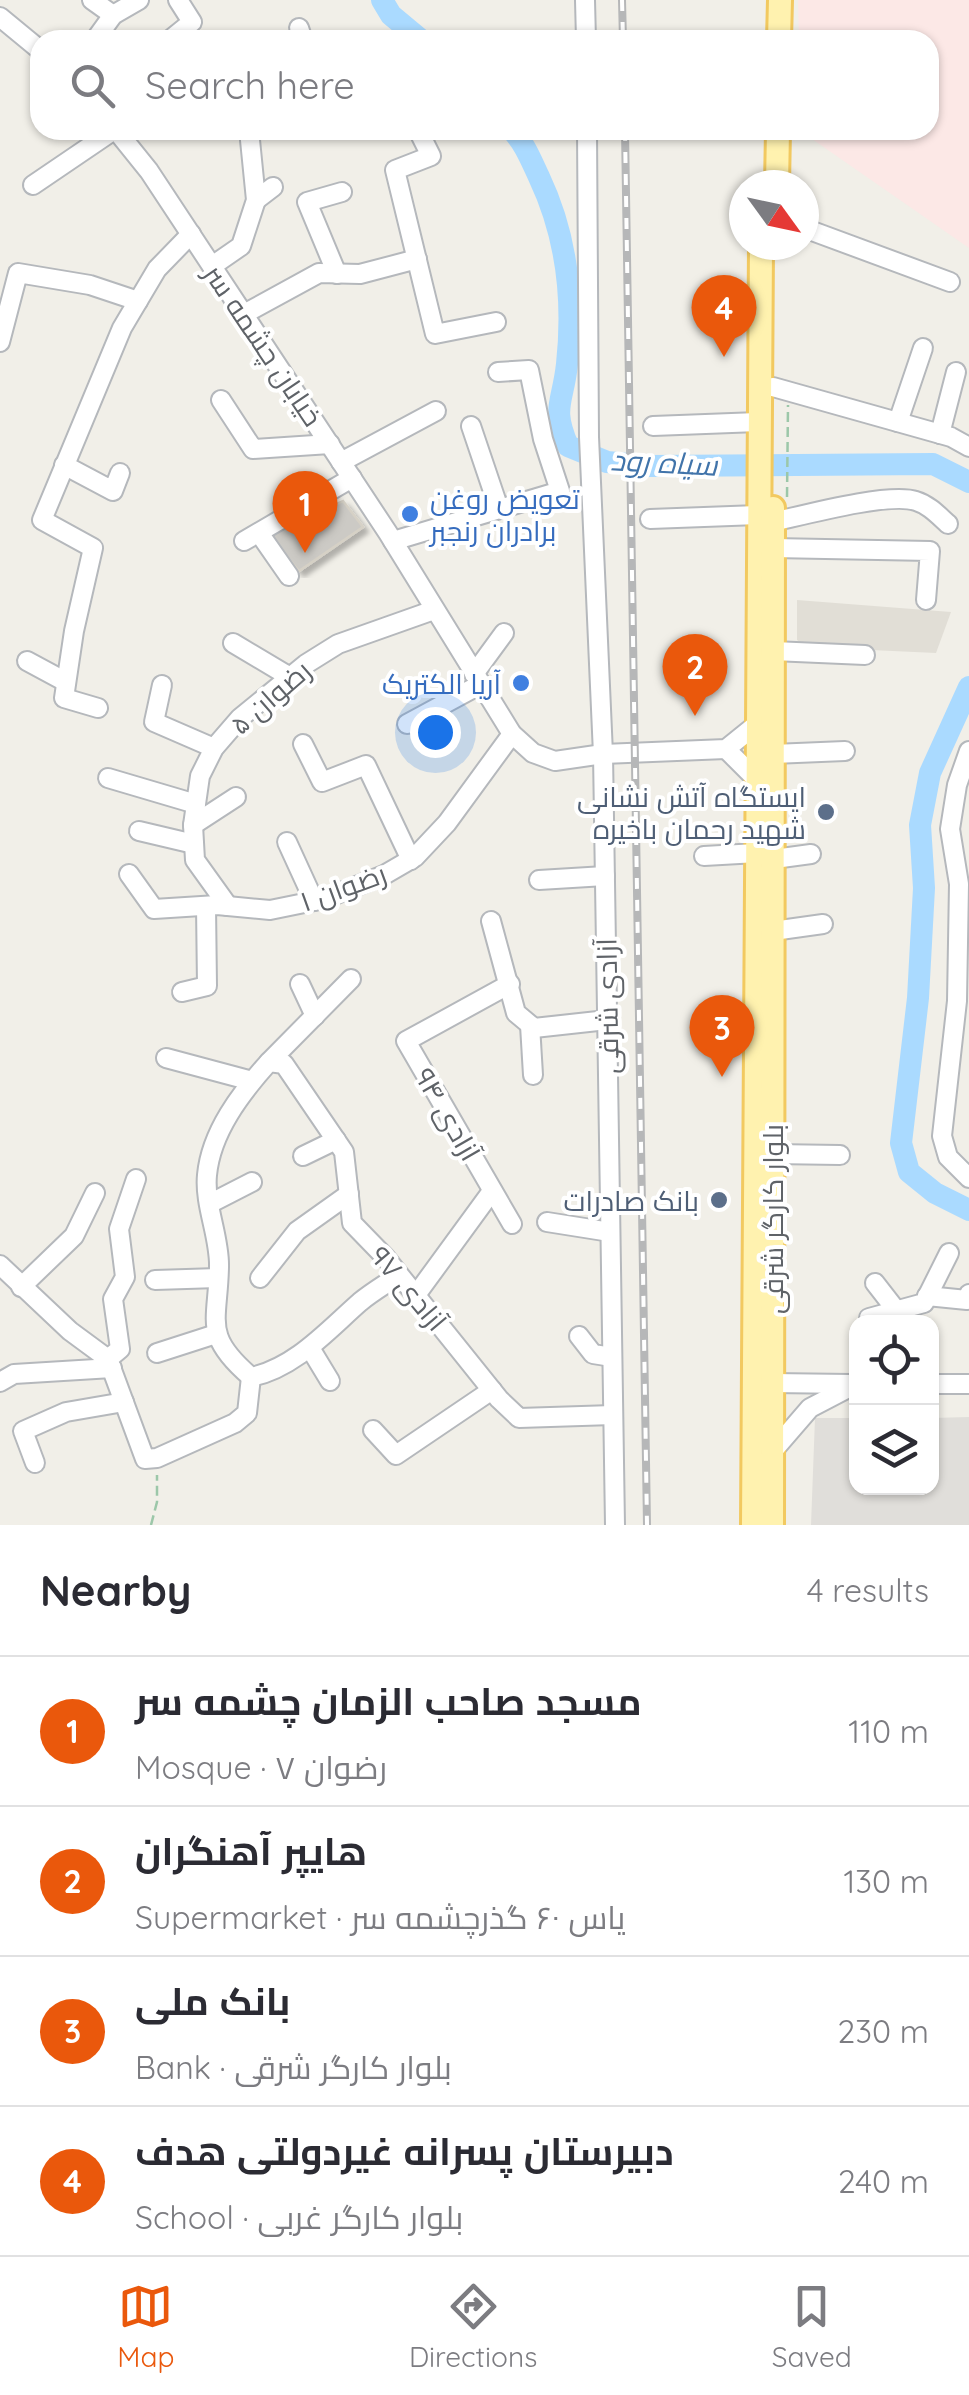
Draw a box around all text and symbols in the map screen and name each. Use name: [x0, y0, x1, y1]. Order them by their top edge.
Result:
search box: [30, 30, 939, 140]
icon: search: [65, 58, 120, 113]
text: Search here: [145, 61, 355, 109]
north arrow: [729, 170, 819, 260]
street label: خیابان چشمه سر: [194, 256, 331, 434]
pin: 4: [692, 274, 756, 357]
water label: سیاه رود: [610, 440, 720, 484]
pin: 1: [272, 470, 338, 553]
place label: تعویض روغن برادران رنجبر: [428, 481, 580, 548]
marker: تعویض روغن برادران رنجبر: [399, 503, 421, 525]
pin: 2: [662, 634, 728, 716]
street label: رضوان ۵: [222, 652, 318, 742]
place label: آریا الکتریک: [382, 666, 501, 701]
marker: آریا الکتریک: [510, 672, 532, 694]
your location: [410, 707, 461, 758]
place label: ایستگاه آتش نشانی شهید رحمان باخیره: [577, 779, 806, 846]
marker: ایستگاه آتش نشانی شهید رحمان باخیره: [815, 801, 837, 823]
street label: رضوان ۱: [295, 855, 391, 919]
street label: آزادی شرقی: [588, 937, 626, 1074]
pin: 3: [690, 994, 754, 1077]
street label: آزادی ۹۴: [407, 1061, 489, 1167]
street label: بلوار کارگر شرقی: [755, 1124, 790, 1314]
place label: بانک صادرات: [564, 1183, 699, 1218]
marker: بانک صادرات: [708, 1189, 730, 1211]
street label: آزادی ۹۷: [363, 1238, 455, 1338]
map controls: [849, 1315, 939, 1495]
button: locate: [849, 1315, 939, 1405]
button: layers: [849, 1405, 939, 1495]
text: Nearby: [40, 1564, 191, 1617]
text: 4 results: [807, 1570, 929, 1610]
text: مسجد صاحب الزمان چشمه سر: [135, 1677, 642, 1725]
text: 1: [66, 1711, 79, 1751]
text: 110 m: [848, 1711, 929, 1751]
text: Mosque · رضوان ۷: [135, 1747, 387, 1787]
text: هایپر آهنگران: [135, 1827, 367, 1875]
text: 2: [63, 1861, 82, 1901]
text: 130 m: [843, 1861, 929, 1901]
text: Supermarket · یاس ۶۰ گذرچشمه سر: [135, 1897, 625, 1937]
text: بانک ملی: [135, 1977, 290, 2025]
text: 3: [64, 2011, 81, 2051]
text: 230 m: [838, 2011, 929, 2051]
text: Bank · بلوار کارگر شرقی: [135, 2047, 452, 2087]
text: دبیرستان پسرانه غیردولتی هدف: [135, 2127, 674, 2175]
text: 4: [63, 2161, 82, 2201]
text: 240 m: [838, 2161, 929, 2201]
text: School · بلوار کارگر غربی: [135, 2197, 463, 2237]
tab: Map: [117, 2279, 174, 2374]
tab: Directions: [409, 2279, 537, 2374]
tab: Saved: [772, 2279, 852, 2374]

